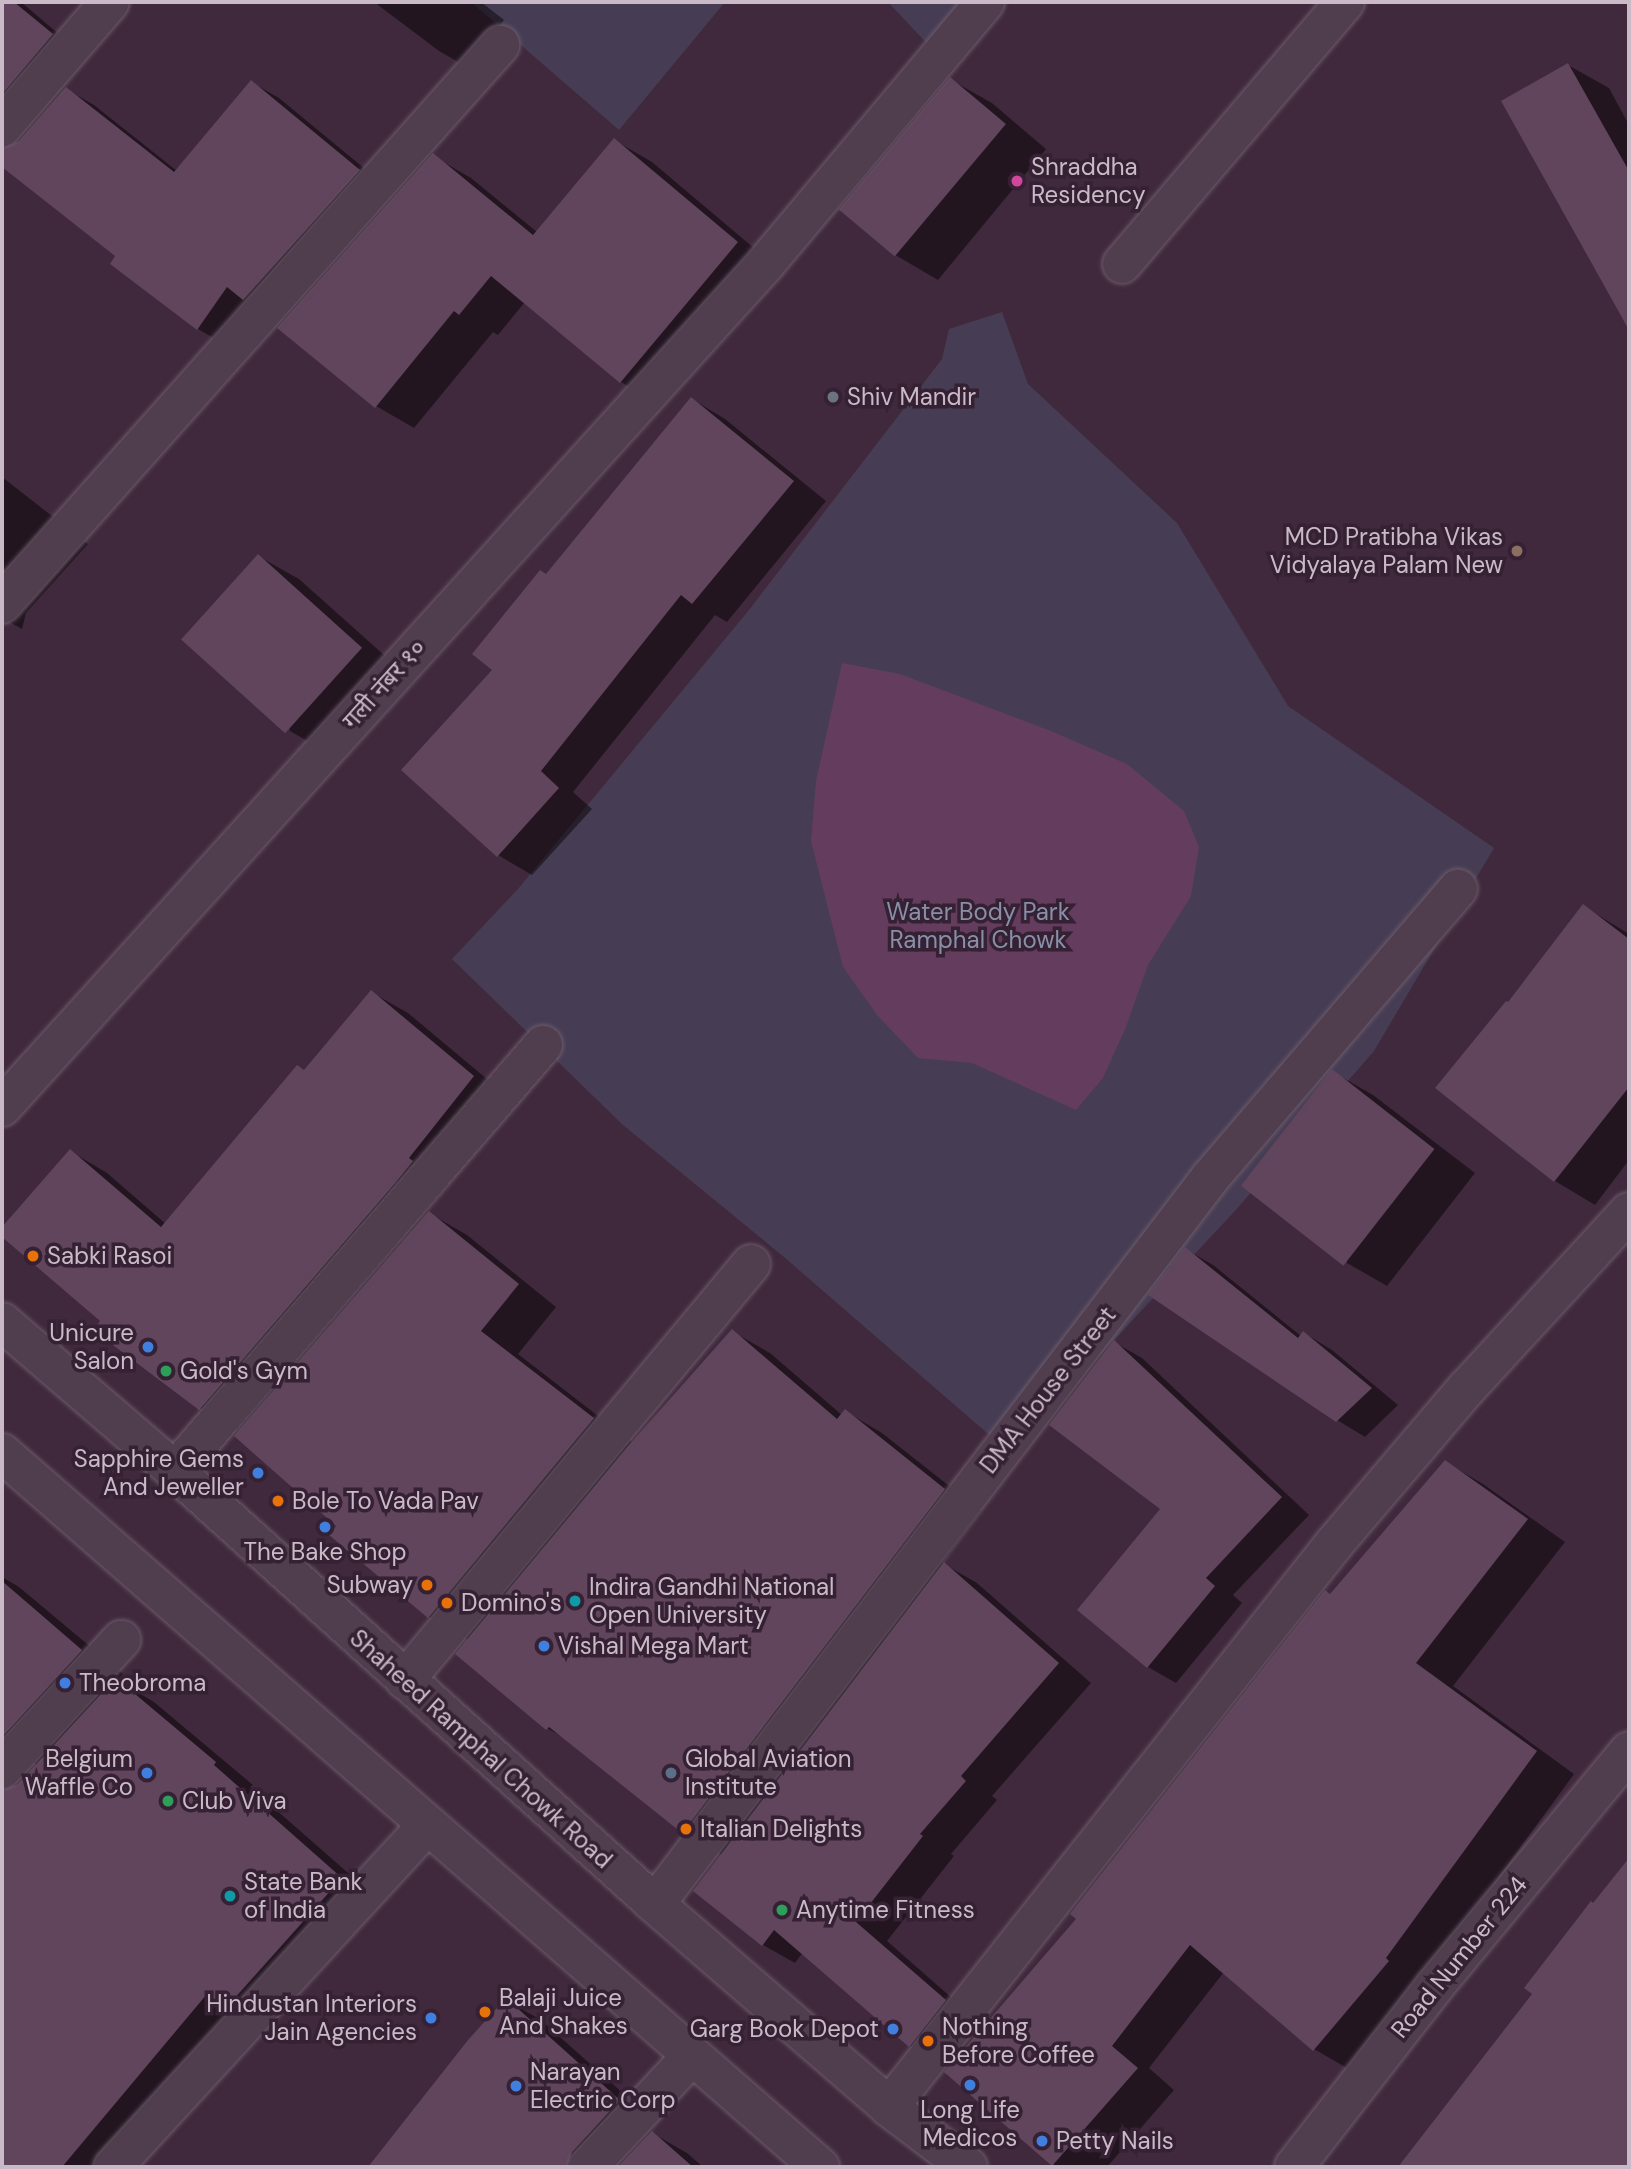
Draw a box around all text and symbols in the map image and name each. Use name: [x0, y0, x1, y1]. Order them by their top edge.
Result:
place label: Shraddha Residency: [1031, 153, 1146, 209]
marker: Shraddha Residency: [1009, 173, 1025, 189]
place label: Shiv Mandir: [847, 383, 976, 411]
marker: Shiv Mandir: [825, 389, 841, 405]
place label: MCD Pratibha Vikas Vidyalaya Palam New: [1270, 523, 1503, 579]
marker: MCD Pratibha Vikas Vidyalaya Palam New: [1509, 543, 1525, 559]
street label: गली नंबर १०: [336, 633, 432, 735]
park label: Water Body Park Ramphal Chowk: [886, 898, 1070, 954]
place label: Sabki Rasoi: [47, 1242, 172, 1270]
marker: Sabki Rasoi: [25, 1248, 41, 1264]
street label: DMA House Street: [974, 1301, 1122, 1479]
place label: Unicure Salon: [49, 1319, 134, 1375]
marker: Unicure Salon: [140, 1339, 156, 1355]
place label: Gold's Gym: [180, 1357, 308, 1385]
marker: Gold's Gym: [158, 1363, 174, 1379]
place label: Sapphire Gems And Jeweller: [74, 1445, 244, 1501]
marker: Sapphire Gems And Jeweller: [250, 1465, 266, 1481]
place label: Bole To Vada Pav: [292, 1487, 479, 1515]
marker: Bole To Vada Pav: [270, 1493, 286, 1509]
marker: The Bake Shop: [317, 1519, 333, 1535]
place label: The Bake Shop: [243, 1538, 407, 1566]
place label: Subway: [327, 1571, 413, 1599]
place label: Indira Gandhi National Open University: [589, 1573, 834, 1629]
marker: Subway: [419, 1577, 435, 1593]
place label: Domino's: [461, 1589, 562, 1617]
marker: Indira Gandhi National Open University: [567, 1593, 583, 1609]
marker: Domino's: [439, 1595, 455, 1611]
street label: Shaheed Ramphal Chowk Road: [344, 1624, 618, 1874]
place label: Vishal Mega Mart: [558, 1632, 749, 1660]
marker: Vishal Mega Mart: [536, 1638, 552, 1654]
place label: Theobroma: [79, 1669, 206, 1697]
marker: Theobroma: [57, 1675, 73, 1691]
place label: Belgium Waffle Co: [25, 1745, 133, 1801]
place label: Global Aviation Institute: [685, 1745, 852, 1801]
marker: Belgium Waffle Co: [139, 1765, 155, 1781]
marker: Global Aviation Institute: [663, 1765, 679, 1781]
place label: Club Viva: [182, 1787, 287, 1815]
marker: Club Viva: [160, 1793, 176, 1809]
place label: Italian Delights: [700, 1815, 862, 1843]
marker: Italian Delights: [678, 1821, 694, 1837]
place label: State Bank of India: [244, 1868, 363, 1924]
street label: Road Number 224: [1385, 1870, 1533, 2044]
marker: State Bank of India: [222, 1888, 238, 1904]
place label: Anytime Fitness: [796, 1896, 975, 1924]
marker: Anytime Fitness: [774, 1902, 790, 1918]
place label: Balaji Juice And Shakes: [499, 1984, 628, 2040]
place label: Hindustan Interiors Jain Agencies: [206, 1990, 417, 2046]
marker: Balaji Juice And Shakes: [477, 2004, 493, 2020]
marker: Hindustan Interiors Jain Agencies: [423, 2010, 439, 2026]
place label: Nothing Before Coffee: [942, 2013, 1095, 2069]
place label: Garg Book Depot: [690, 2015, 879, 2043]
marker: Garg Book Depot: [885, 2021, 901, 2037]
marker: Nothing Before Coffee: [920, 2033, 936, 2049]
place label: Narayan Electric Corp: [530, 2058, 675, 2114]
marker: Long Life Medicos: [962, 2077, 978, 2093]
marker: Narayan Electric Corp: [508, 2078, 524, 2094]
place label: Long Life Medicos: [920, 2096, 1020, 2152]
place label: Petty Nails: [1056, 2127, 1174, 2155]
marker: Petty Nails: [1034, 2133, 1050, 2149]

